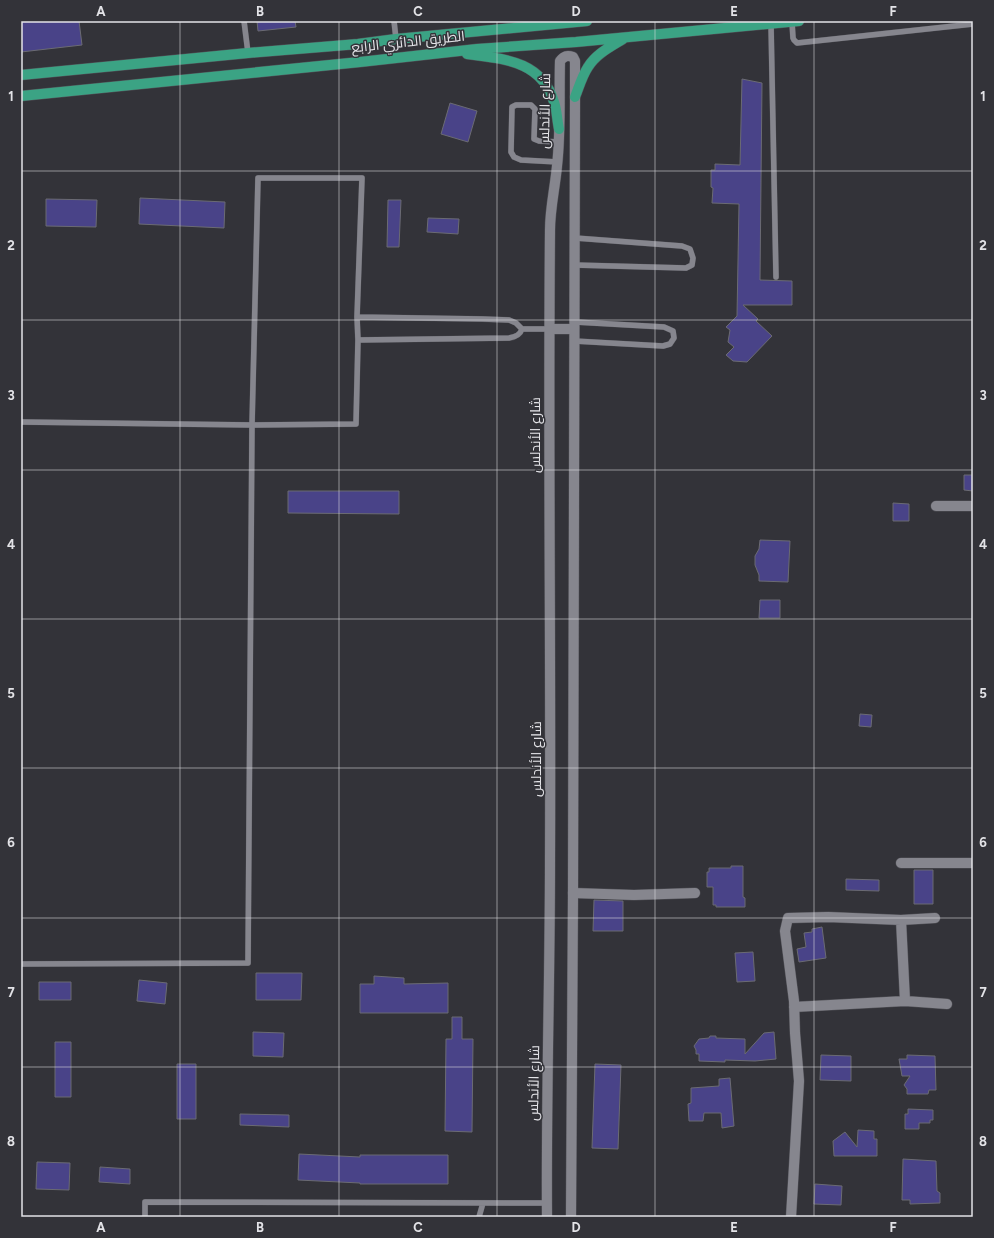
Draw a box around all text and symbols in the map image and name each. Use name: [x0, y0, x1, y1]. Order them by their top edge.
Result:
text: A: [96, 4, 106, 19]
text: B: [256, 4, 264, 19]
text: C: [413, 4, 423, 19]
text: D: [571, 4, 581, 19]
text: E: [730, 4, 738, 19]
text: F: [889, 4, 897, 19]
street label: الطريق الدائري الرابع: [350, 28, 466, 59]
street label: شارع الأندلس: [536, 73, 554, 149]
text: 1: [8, 89, 14, 104]
text: 1: [980, 89, 986, 104]
text: 2: [7, 238, 15, 253]
text: 2: [979, 238, 987, 253]
text: 3: [7, 388, 15, 403]
text: 3: [979, 388, 987, 403]
street label: شارع الأندلس: [527, 397, 544, 473]
text: 4: [7, 537, 15, 552]
text: 4: [979, 537, 987, 552]
text: 5: [7, 686, 15, 701]
text: 5: [979, 686, 987, 701]
street label: شارع الأندلس: [528, 721, 545, 797]
text: 6: [7, 835, 15, 850]
text: 6: [979, 835, 987, 850]
text: 7: [7, 985, 15, 1000]
text: 7: [979, 985, 987, 1000]
street label: شارع الأندلس: [525, 1045, 543, 1121]
text: 8: [7, 1134, 15, 1149]
text: 8: [979, 1134, 987, 1149]
text: A: [96, 1220, 106, 1235]
text: B: [256, 1220, 264, 1235]
text: C: [413, 1220, 423, 1235]
text: D: [571, 1220, 581, 1235]
text: E: [730, 1220, 738, 1235]
text: F: [889, 1220, 897, 1235]

